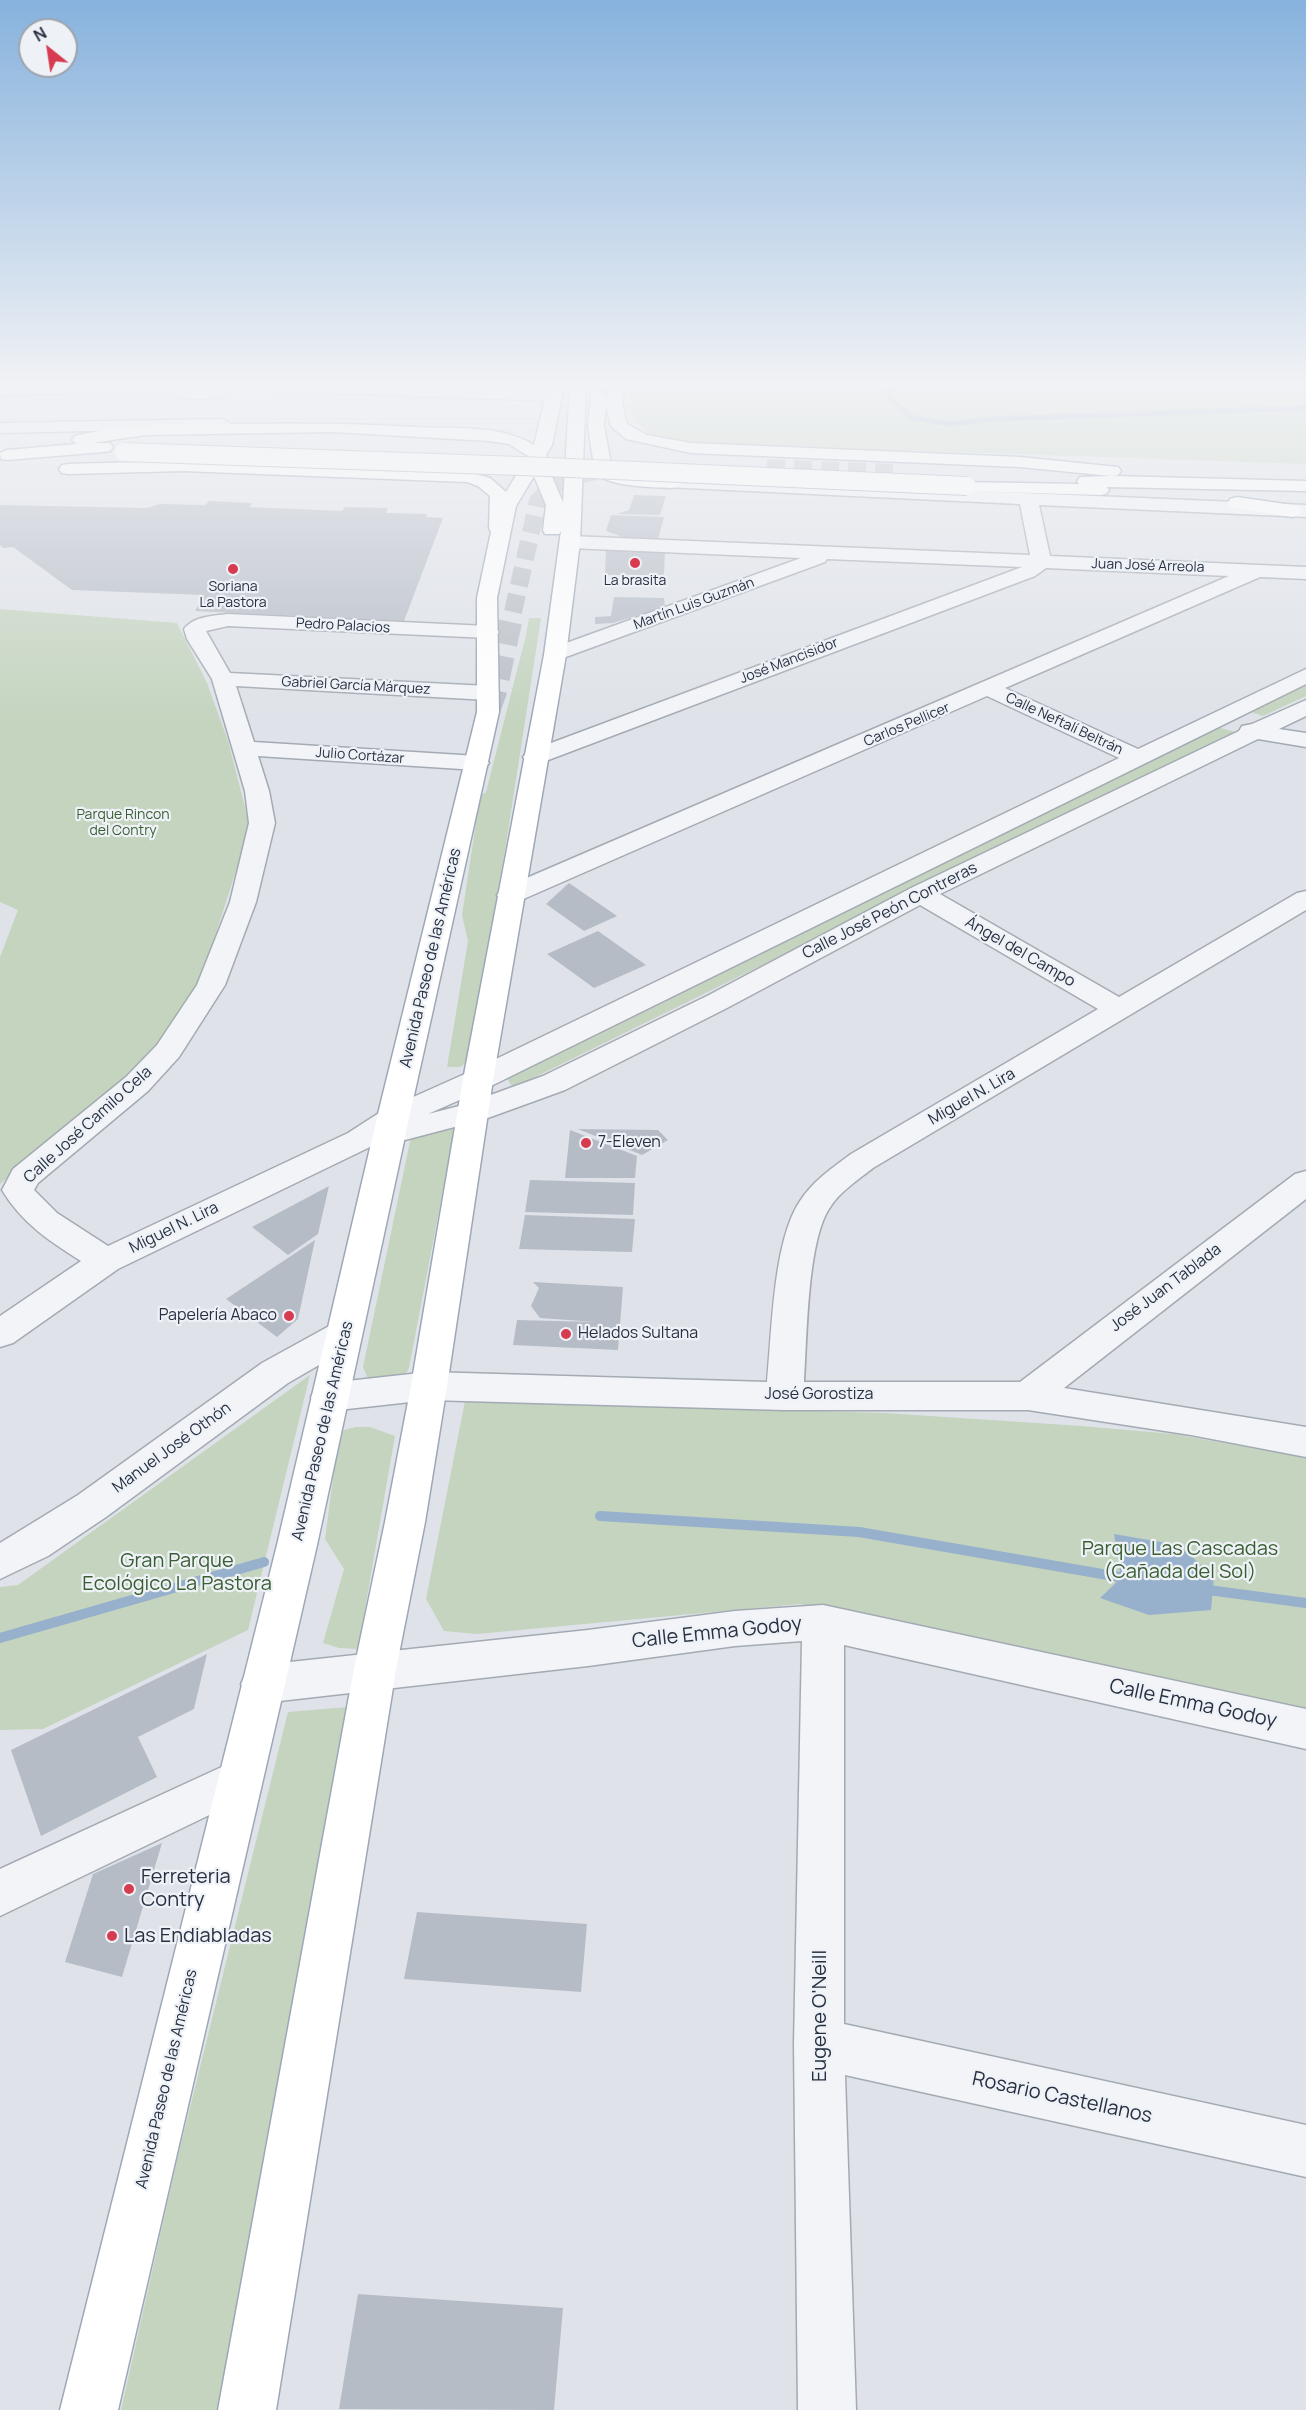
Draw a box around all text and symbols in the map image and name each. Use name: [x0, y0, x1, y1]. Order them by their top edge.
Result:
north arrow: [18, 18, 78, 78]
text: N: [30, 22, 50, 47]
marker: La brasita: [628, 556, 642, 570]
street label: Juan José Arreola: [1091, 556, 1205, 576]
marker: Soriana La Pastora: [226, 562, 240, 576]
place label: La brasita: [604, 573, 666, 589]
street label: Martín Luis Guzmán: [631, 574, 757, 634]
place label: Soriana La Pastora: [199, 579, 267, 612]
street label: Pedro Palacios: [296, 615, 390, 637]
street label: José Mancisidor: [737, 635, 841, 687]
street label: Gabriel García Márquez: [281, 674, 431, 698]
street label: Calle Neftalí Beltrán: [1003, 689, 1125, 759]
street label: Carlos Pellicer: [862, 699, 952, 751]
street label: Julio Cortázar: [315, 745, 405, 767]
park label: Parque Rincon del Contry: [76, 807, 170, 840]
street label: Avenida Paseo de las Américas: [396, 846, 466, 1070]
street label: Calle José Peón Contreras: [799, 858, 981, 964]
street label: Ángel del Campo: [962, 913, 1078, 991]
street label: Calle José Camilo Cela: [20, 1062, 156, 1188]
street label: Miguel N. Lira: [925, 1064, 1019, 1130]
place label: 7-Eleven: [598, 1133, 661, 1153]
marker: 7-Eleven: [579, 1136, 593, 1150]
street label: Miguel N. Lira: [126, 1198, 222, 1258]
street label: José Juan Tablada: [1107, 1240, 1225, 1336]
place label: Papelería Abaco: [159, 1306, 277, 1326]
marker: Papelería Abaco: [282, 1309, 296, 1323]
street label: Avenida Paseo de las Américas: [288, 1319, 358, 1543]
place label: Helados Sultana: [578, 1324, 698, 1344]
marker: Helados Sultana: [559, 1327, 573, 1341]
street label: José Gorostiza: [765, 1385, 873, 1405]
street label: Manuel José Othón: [109, 1399, 235, 1497]
park label: Parque Las Cascadas (Cañada del Sol): [1082, 1537, 1278, 1584]
park label: Gran Parque Ecológico La Pastora: [82, 1549, 272, 1596]
street label: Calle Emma Godoy: [631, 1612, 803, 1654]
street label: Calle Emma Godoy: [1107, 1675, 1279, 1733]
place label: Ferreteria Contry: [141, 1865, 231, 1912]
marker: Ferreteria Contry: [122, 1882, 136, 1896]
place label: Las Endiabladas: [124, 1924, 272, 1948]
marker: Las Endiabladas: [105, 1929, 119, 1943]
street label: Eugene O'Neill: [808, 1950, 832, 2082]
street label: Avenida Paseo de las Américas: [132, 1967, 202, 2191]
street label: Rosario Castellanos: [970, 2067, 1154, 2129]

